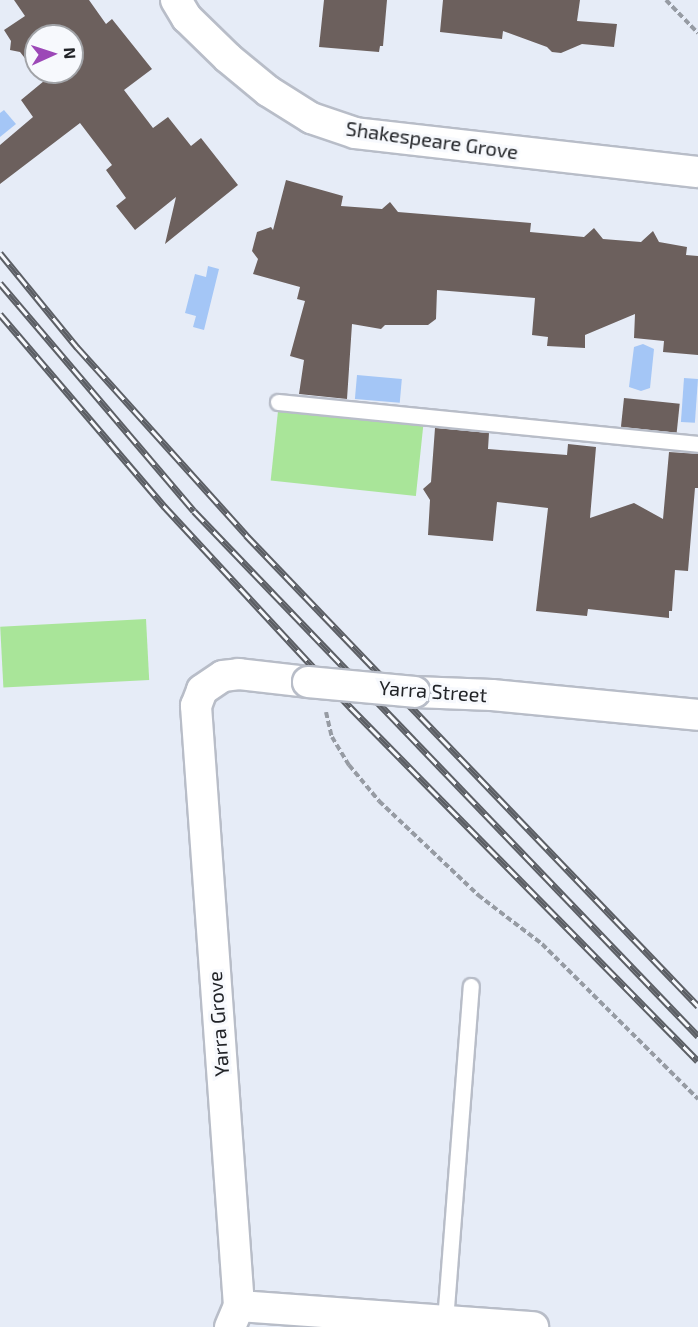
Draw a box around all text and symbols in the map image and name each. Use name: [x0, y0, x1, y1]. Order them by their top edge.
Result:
north arrow: [24, 24, 84, 84]
text: N: [61, 47, 80, 59]
street label: Shakespeare Grove: [344, 116, 520, 164]
street label: Yarra Street: [378, 675, 488, 707]
street label: Yarra Grove: [202, 971, 234, 1077]

